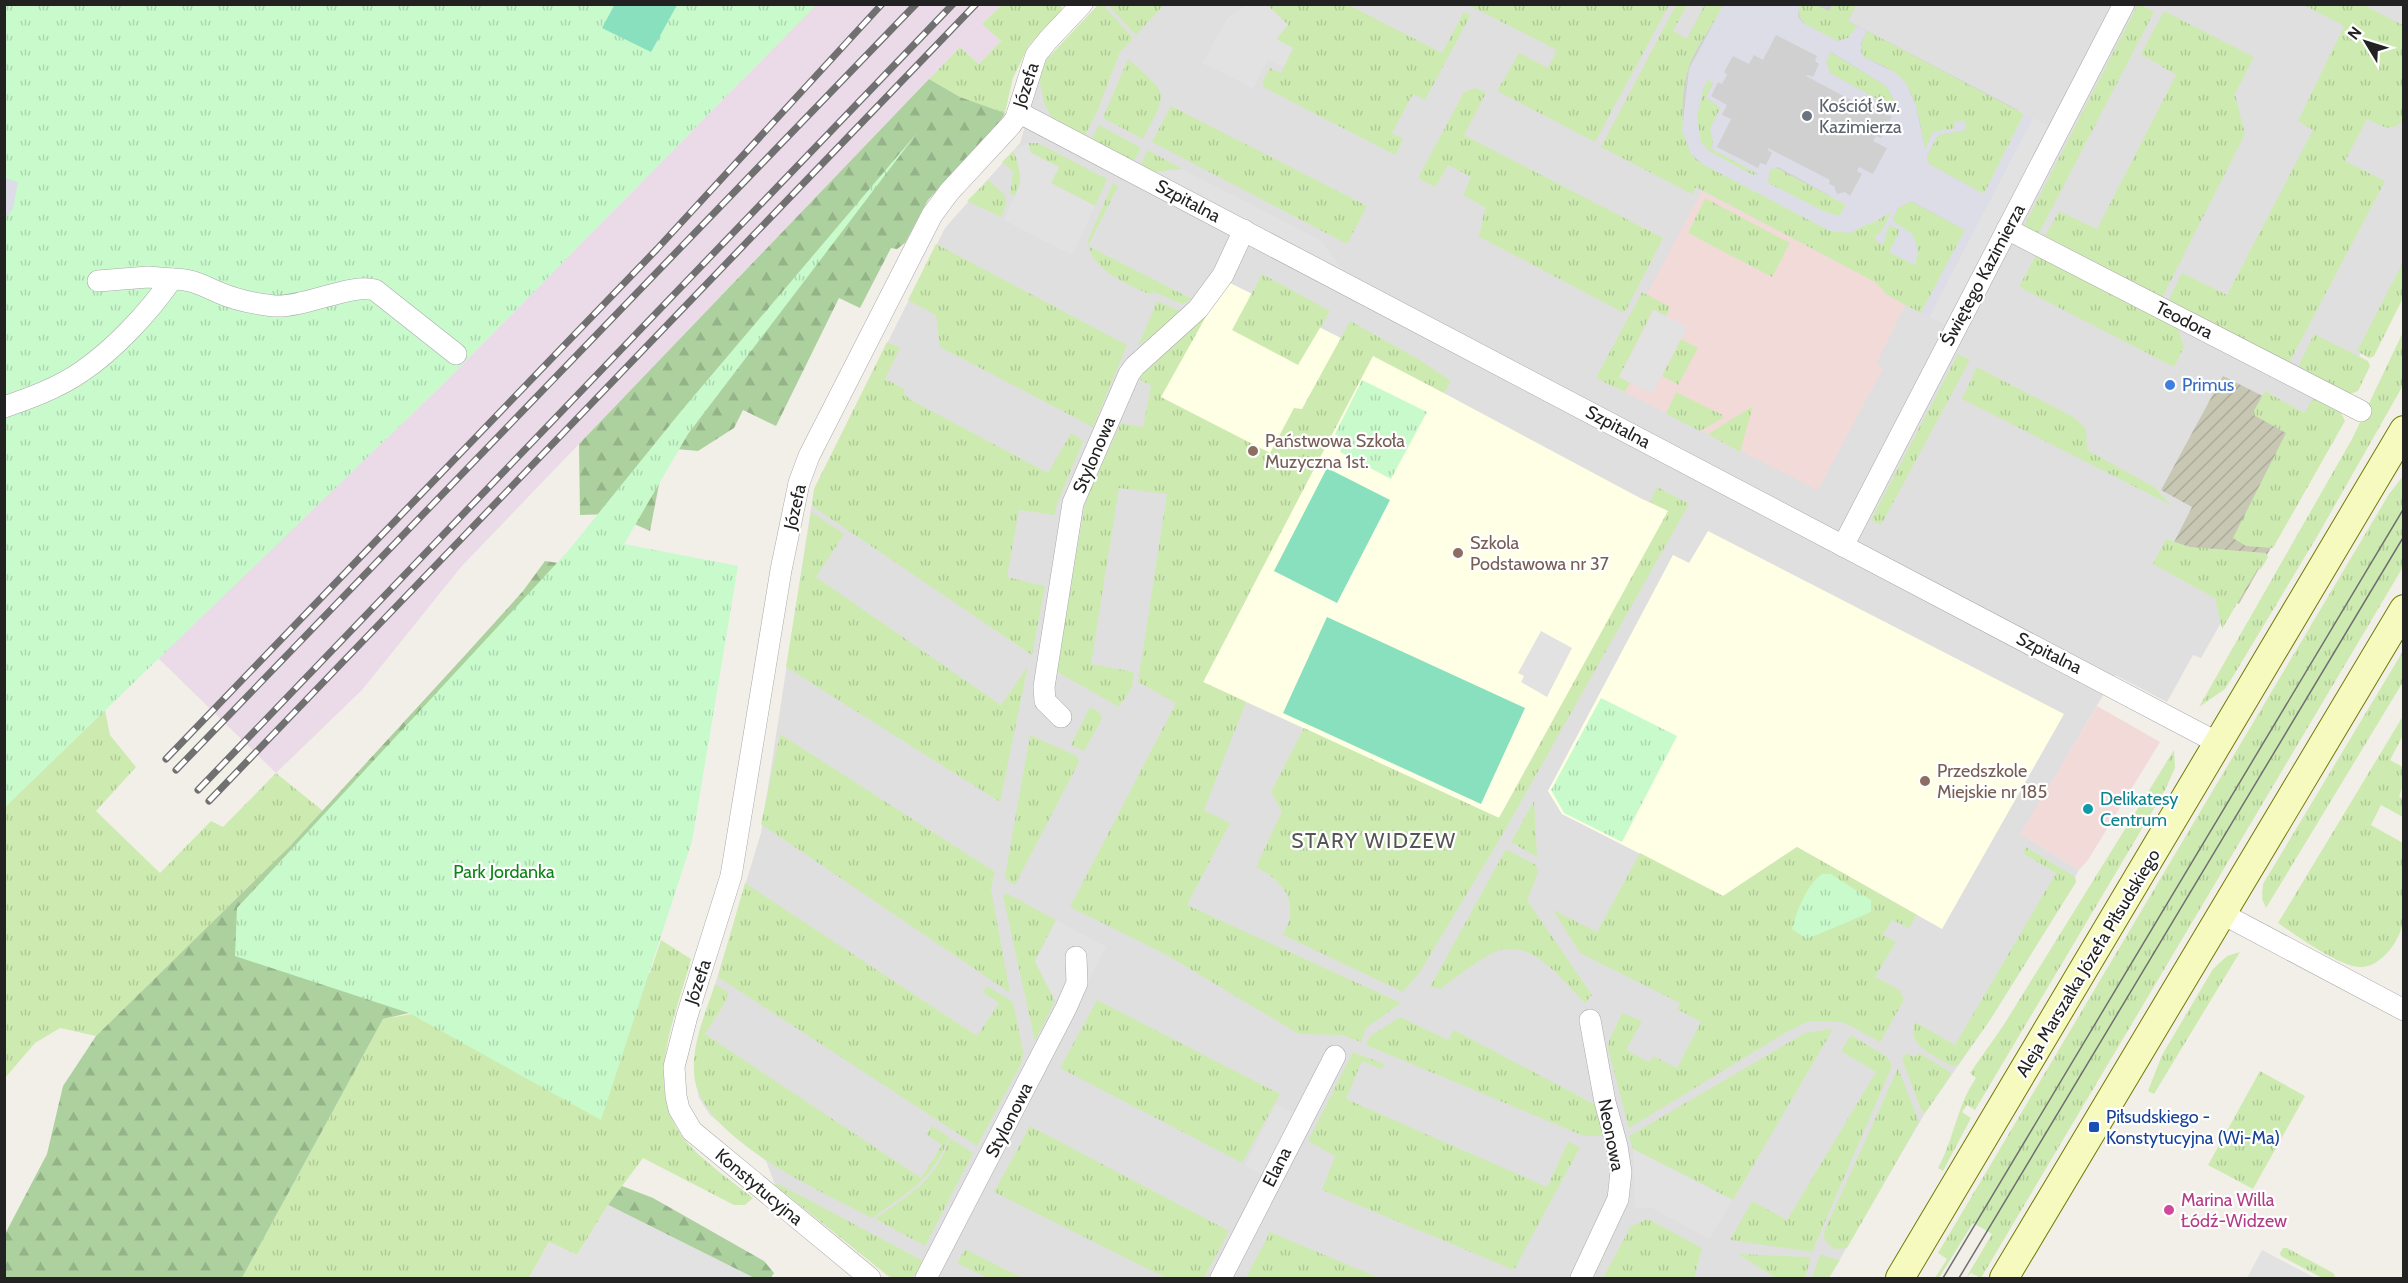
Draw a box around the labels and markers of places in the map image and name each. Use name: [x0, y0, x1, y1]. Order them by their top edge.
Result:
place label: Kościół św. Kazimierza: [1819, 95, 1902, 138]
marker: Kościół św. Kazimierza: [1800, 109, 1814, 123]
place label: Primus: [2182, 374, 2234, 396]
marker: Primus: [2163, 378, 2177, 392]
place label: Państwowa Szkoła Muzyczna 1st.: [1265, 430, 1405, 473]
marker: Państwowa Szkoła Muzyczna 1st.: [1246, 444, 1260, 458]
place label: Szkola Podstawowa nr 37: [1470, 532, 1609, 575]
marker: Szkola Podstawowa nr 37: [1451, 546, 1465, 560]
place label: Przedszkole Miejskie nr 185: [1937, 760, 2047, 803]
marker: Przedszkole Miejskie nr 185: [1918, 774, 1932, 788]
place label: Delikatesy Centrum: [2100, 788, 2178, 831]
marker: Delikatesy Centrum: [2081, 802, 2095, 816]
place label: Piłsudskiego - Konstytucyjna (Wi-Ma): [2106, 1106, 2280, 1149]
marker: Piłsudskiego - Konstytucyjna (Wi-Ma): [2087, 1120, 2101, 1134]
place label: Marina Willa Łódź-Widzew: [2181, 1189, 2287, 1232]
marker: Marina Willa Łódź-Widzew: [2162, 1203, 2176, 1217]

